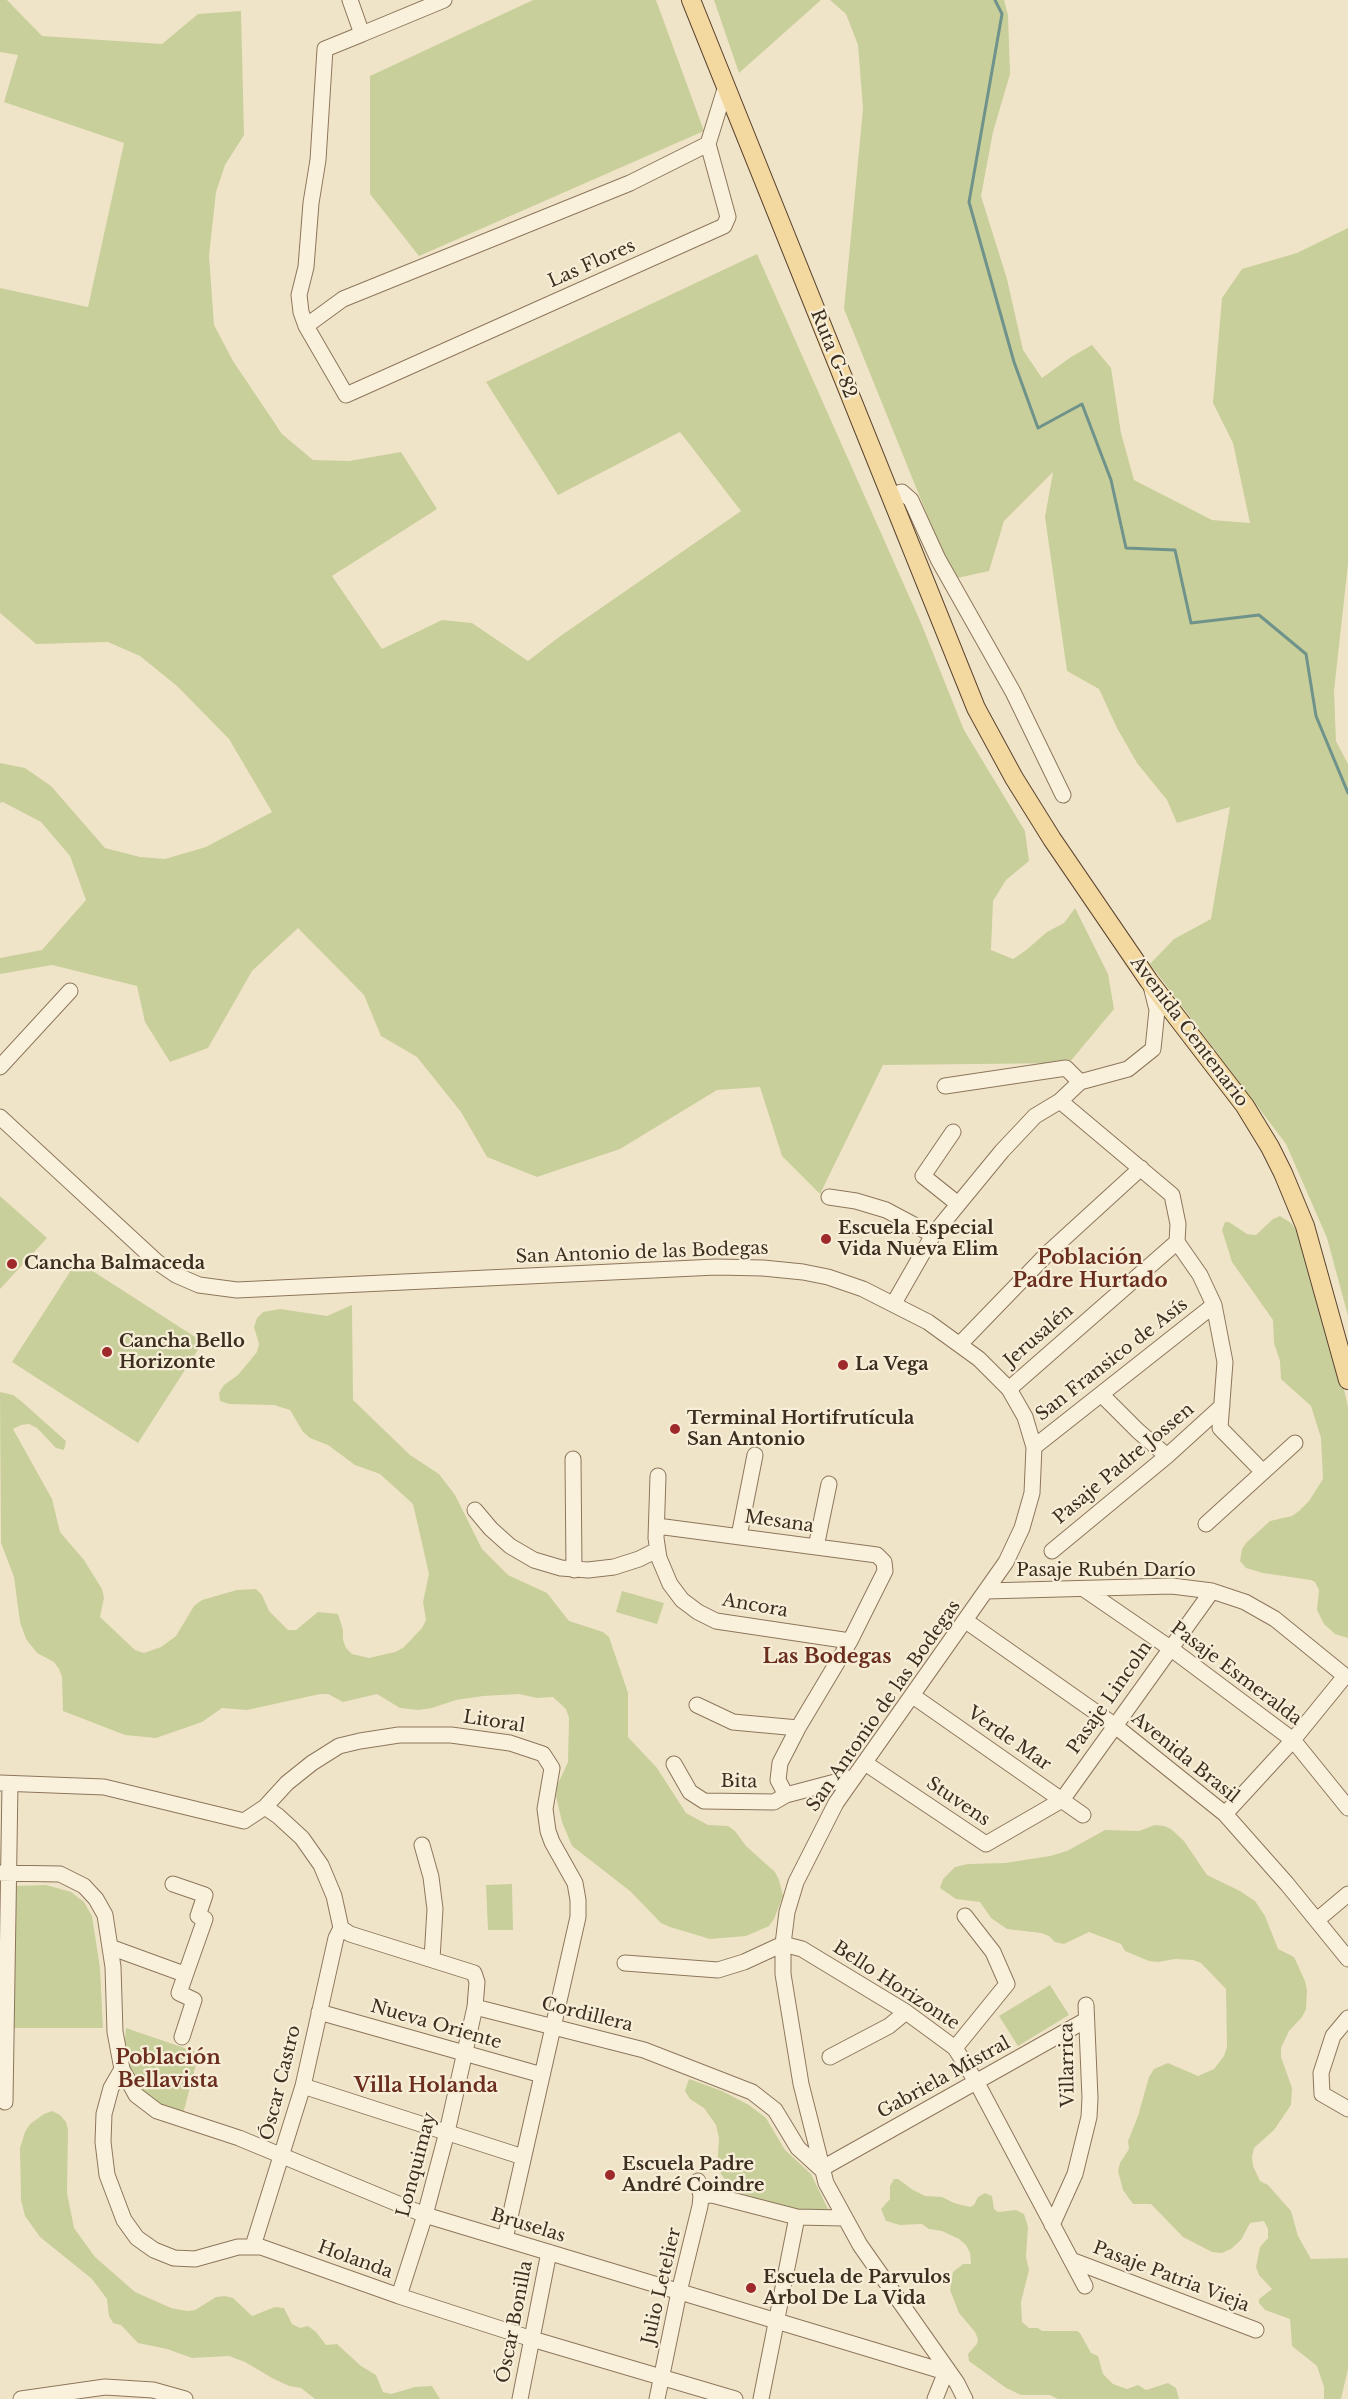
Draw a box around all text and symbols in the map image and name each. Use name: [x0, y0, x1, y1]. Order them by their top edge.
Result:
street label: Las Flores: [545, 235, 639, 293]
street label: Ruta G-82: [805, 306, 861, 402]
street label: Avenida Centenario: [1125, 953, 1253, 1111]
place label: Escuela Especial Vida Nueva Elim: [838, 1218, 999, 1260]
marker: Escuela Especial Vida Nueva Elim: [819, 1232, 833, 1246]
street label: San Antonio de las Bodegas: [515, 1238, 769, 1268]
district label: Población Padre Hurtado: [1012, 1246, 1168, 1293]
place label: Cancha Balmaceda: [24, 1253, 205, 1275]
marker: Cancha Balmaceda: [5, 1257, 19, 1271]
street label: San Fransico de Asís: [1032, 1294, 1192, 1426]
street label: Jerusalén: [1000, 1300, 1078, 1372]
place label: Cancha Bello Horizonte: [119, 1331, 245, 1374]
marker: Cancha Bello Horizonte: [100, 1345, 114, 1359]
place label: La Vega: [855, 1354, 929, 1376]
marker: La Vega: [836, 1358, 850, 1372]
street label: Pasaje Padre Jossen: [1049, 1399, 1199, 1529]
place label: Terminal Hortifrutícula San Antonio: [687, 1408, 914, 1450]
marker: Terminal Hortifrutícula San Antonio: [668, 1422, 682, 1436]
street label: Mesana: [743, 1506, 815, 1538]
street label: Pasaje Rubén Darío: [1016, 1560, 1196, 1582]
street label: Ancora: [720, 1590, 790, 1622]
street label: San Antonio de las Bodegas: [803, 1596, 965, 1816]
street label: Pasaje Esmeralda: [1166, 1618, 1306, 1730]
street label: Pasaje Lincoln: [1063, 1638, 1157, 1758]
district label: Las Bodegas: [763, 1645, 891, 1669]
street label: Verde Mar: [963, 1702, 1055, 1776]
street label: Litoral: [462, 1706, 526, 1738]
street label: Avenida Brasil: [1127, 1708, 1243, 1808]
street label: Bita: [720, 1771, 758, 1793]
street label: Stuvens: [922, 1773, 994, 1831]
street label: Bello Horizonte: [829, 1937, 963, 2035]
street label: Cordillera: [539, 1993, 635, 2037]
street label: Nueva Oriente: [368, 1996, 504, 2054]
street label: Villarrica: [1056, 2022, 1080, 2108]
street label: Óscar Castro: [256, 2023, 306, 2143]
street label: Gabriela Mistral: [874, 2033, 1014, 2123]
district label: Población Bellavista: [115, 2046, 221, 2093]
district label: Villa Holanda: [354, 2074, 498, 2098]
street label: Lonquimay: [393, 2110, 441, 2220]
place label: Escuela Padre André Coindre: [622, 2154, 764, 2196]
marker: Escuela Padre André Coindre: [603, 2168, 617, 2182]
street label: Bruselas: [488, 2204, 568, 2248]
street label: Julio Letelier: [638, 2226, 686, 2346]
street label: Holanda: [315, 2236, 395, 2284]
street label: Pasaje Patria Vieja: [1090, 2237, 1252, 2317]
street label: Óscar Bonilla: [493, 2259, 537, 2385]
place label: Escuela de Parvulos Arbol De La Vida: [763, 2267, 951, 2310]
marker: Escuela de Parvulos Arbol De La Vida: [744, 2281, 758, 2295]

